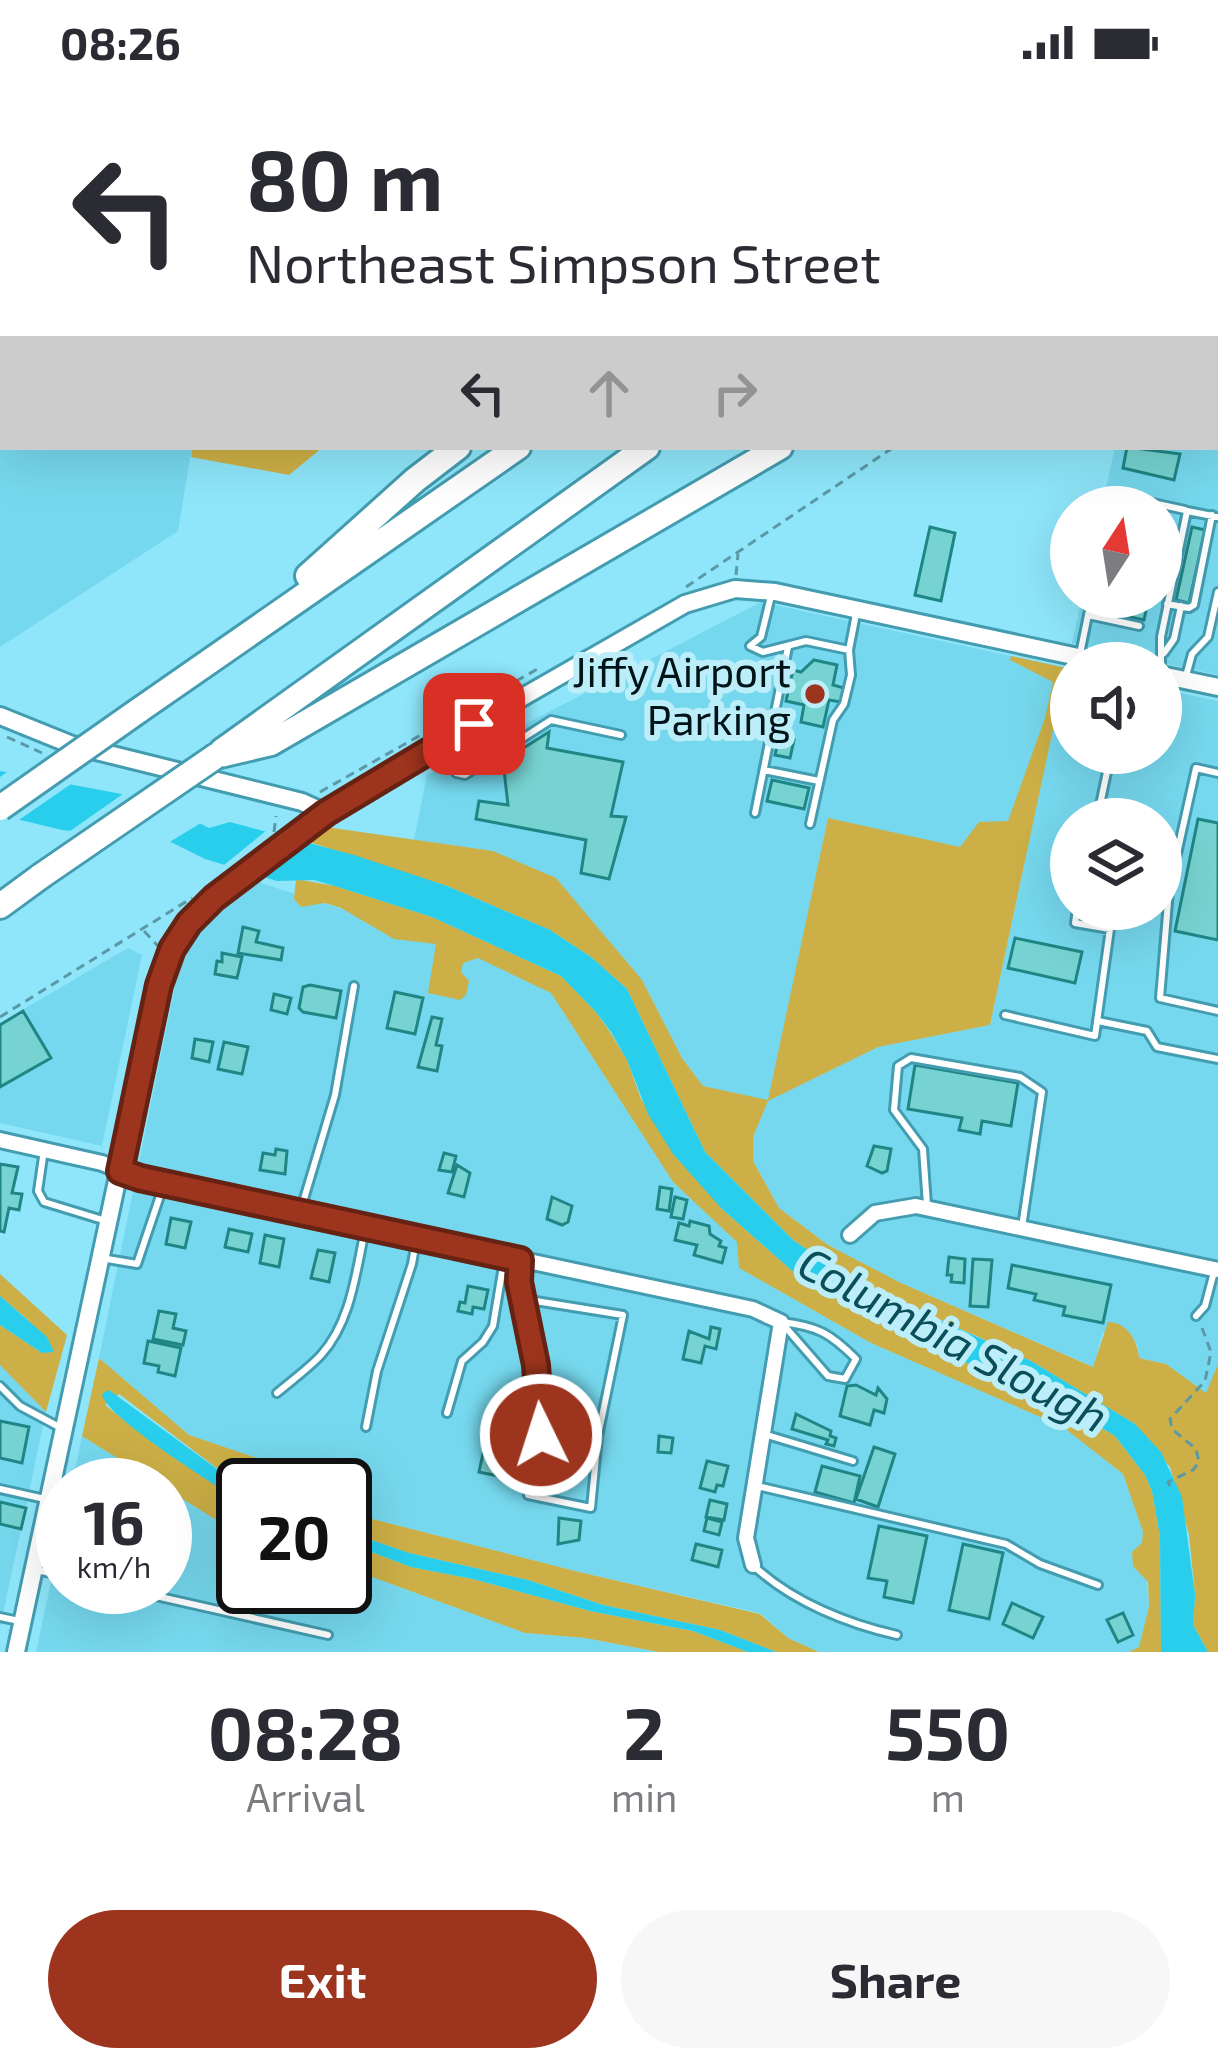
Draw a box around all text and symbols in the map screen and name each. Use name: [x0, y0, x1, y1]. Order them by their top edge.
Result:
text: 08:26: [60, 15, 181, 69]
text: 80 m: [246, 127, 443, 228]
icon: left: [48, 132, 204, 288]
text: Northeast Simpson Street: [246, 229, 881, 294]
icon: left: [450, 360, 516, 426]
icon: ahead: [576, 360, 642, 426]
icon: right: [702, 360, 768, 426]
north arrow: [1050, 486, 1182, 618]
map controls: [1050, 486, 1182, 930]
button: sound: [1050, 642, 1182, 774]
place label: Jiffy Airport Parking: [572, 645, 791, 743]
pin: [423, 673, 525, 775]
marker: Jiffy Airport Parking: [802, 681, 828, 707]
icon: arrive: [441, 691, 507, 757]
button: layers: [1050, 798, 1182, 930]
water label: Columbia Slough: [790, 1234, 1118, 1442]
position arrow: [478, 1372, 604, 1498]
speed limit sign: 20: [216, 1458, 372, 1614]
text: 16: [83, 1485, 145, 1557]
text: km/h: [77, 1548, 151, 1584]
text: 08:28: [208, 1688, 403, 1774]
text: 2: [623, 1688, 665, 1774]
text: 550: [885, 1688, 1010, 1774]
text: Arrival: [246, 1773, 365, 1820]
text: min: [611, 1773, 678, 1820]
text: m: [931, 1773, 965, 1820]
button: Exit: [48, 1910, 597, 2048]
button: Share: [621, 1910, 1170, 2048]

